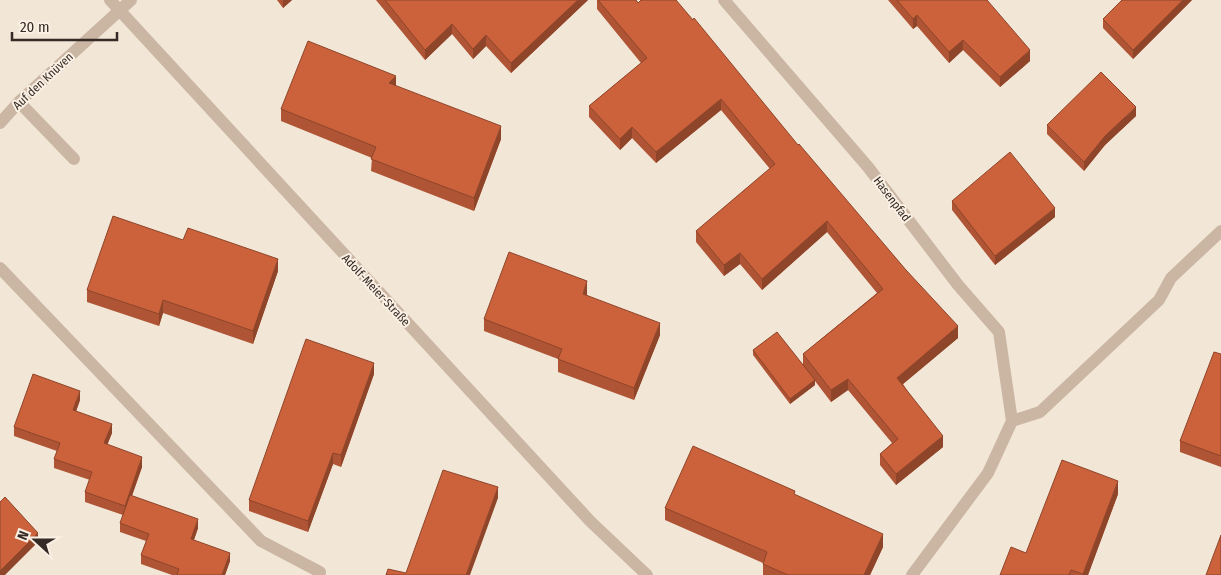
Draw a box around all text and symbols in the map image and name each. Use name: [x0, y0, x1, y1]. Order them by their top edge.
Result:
scale bar: [12, 10, 118, 42]
text: 20 m: [20, 18, 50, 36]
street label: Auf den Knüven: [10, 50, 76, 112]
street label: Hasenpfad: [871, 174, 913, 224]
street label: Adolf-Meier-Straße: [339, 251, 413, 329]
north arrow: [10, 515, 60, 565]
text: N: [14, 529, 33, 542]

